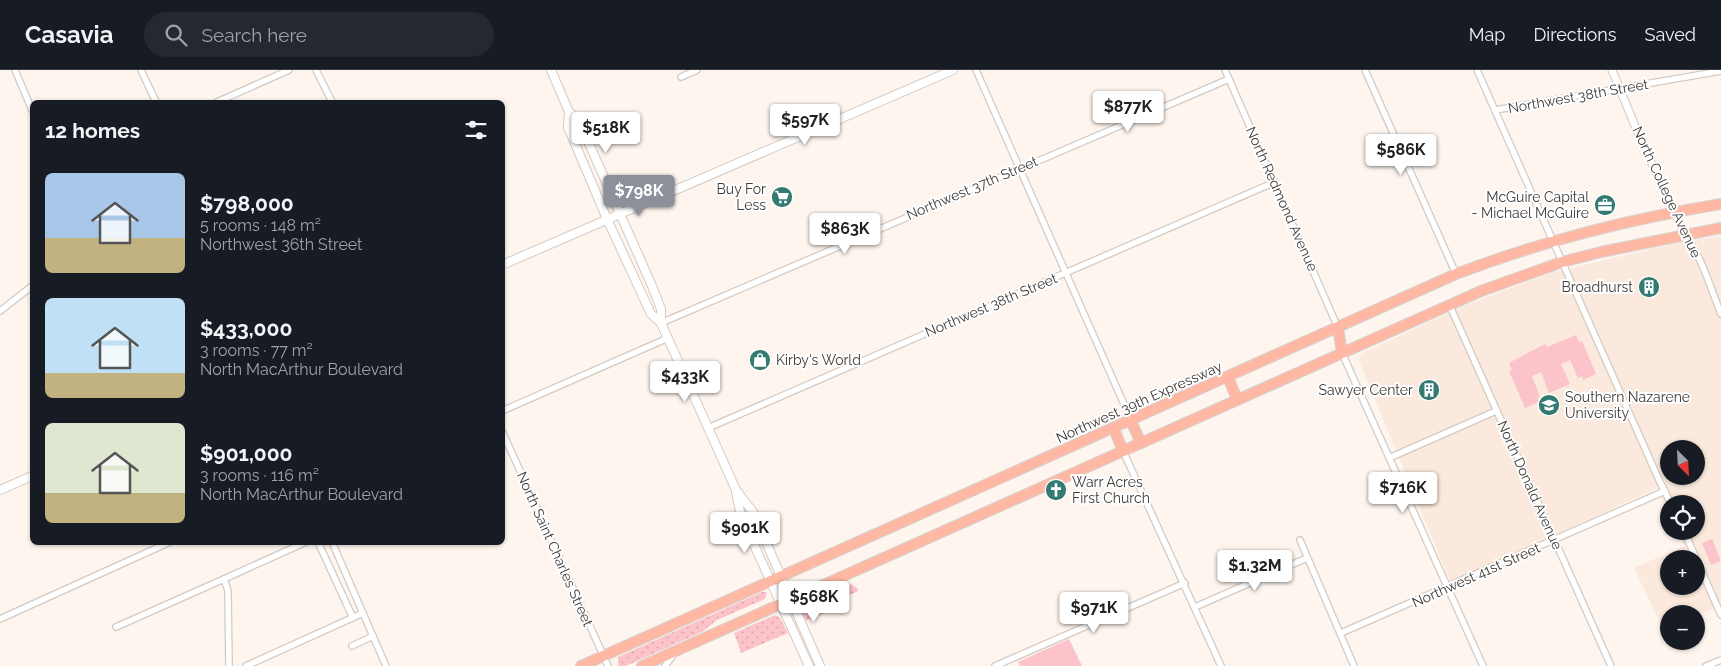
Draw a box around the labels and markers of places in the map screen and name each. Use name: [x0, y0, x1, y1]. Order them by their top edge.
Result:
pin: $877K: [1093, 90, 1163, 133]
pin: $597K: [770, 104, 840, 146]
pin: $518K: [571, 112, 641, 154]
pin: $586K: [1366, 134, 1436, 176]
pin: $798K: [604, 174, 674, 217]
place label: Buy For Less: [717, 181, 766, 213]
supermarket icon: Buy For Less: [770, 185, 794, 209]
place label: McGuire Capital - Michael McGuire: [1471, 189, 1589, 221]
office icon: McGuire Capital - Michael McGuire: [1593, 193, 1617, 217]
pin: $863K: [810, 212, 880, 255]
building icon: Broadhurst: [1637, 275, 1661, 299]
place label: Broadhurst: [1561, 279, 1633, 295]
shop icon: Kirby's World: [748, 348, 772, 372]
place label: Kirby's World: [776, 352, 861, 368]
pin: $433K: [650, 360, 720, 403]
building icon: Sawyer Center: [1417, 378, 1441, 402]
place label: Sawyer Center: [1318, 382, 1413, 398]
place label: Southern Nazarene University: [1565, 389, 1690, 421]
school or university icon: Southern Nazarene University: [1537, 393, 1561, 417]
pin: $716K: [1368, 472, 1438, 514]
place label: Warr Acres First Church: [1072, 474, 1150, 506]
church icon: Warr Acres First Church: [1044, 478, 1068, 502]
pin: $901K: [710, 512, 780, 554]
pin: $1.32M: [1214, 550, 1296, 592]
pin: $568K: [779, 580, 849, 623]
pin: $971K: [1059, 592, 1129, 634]

